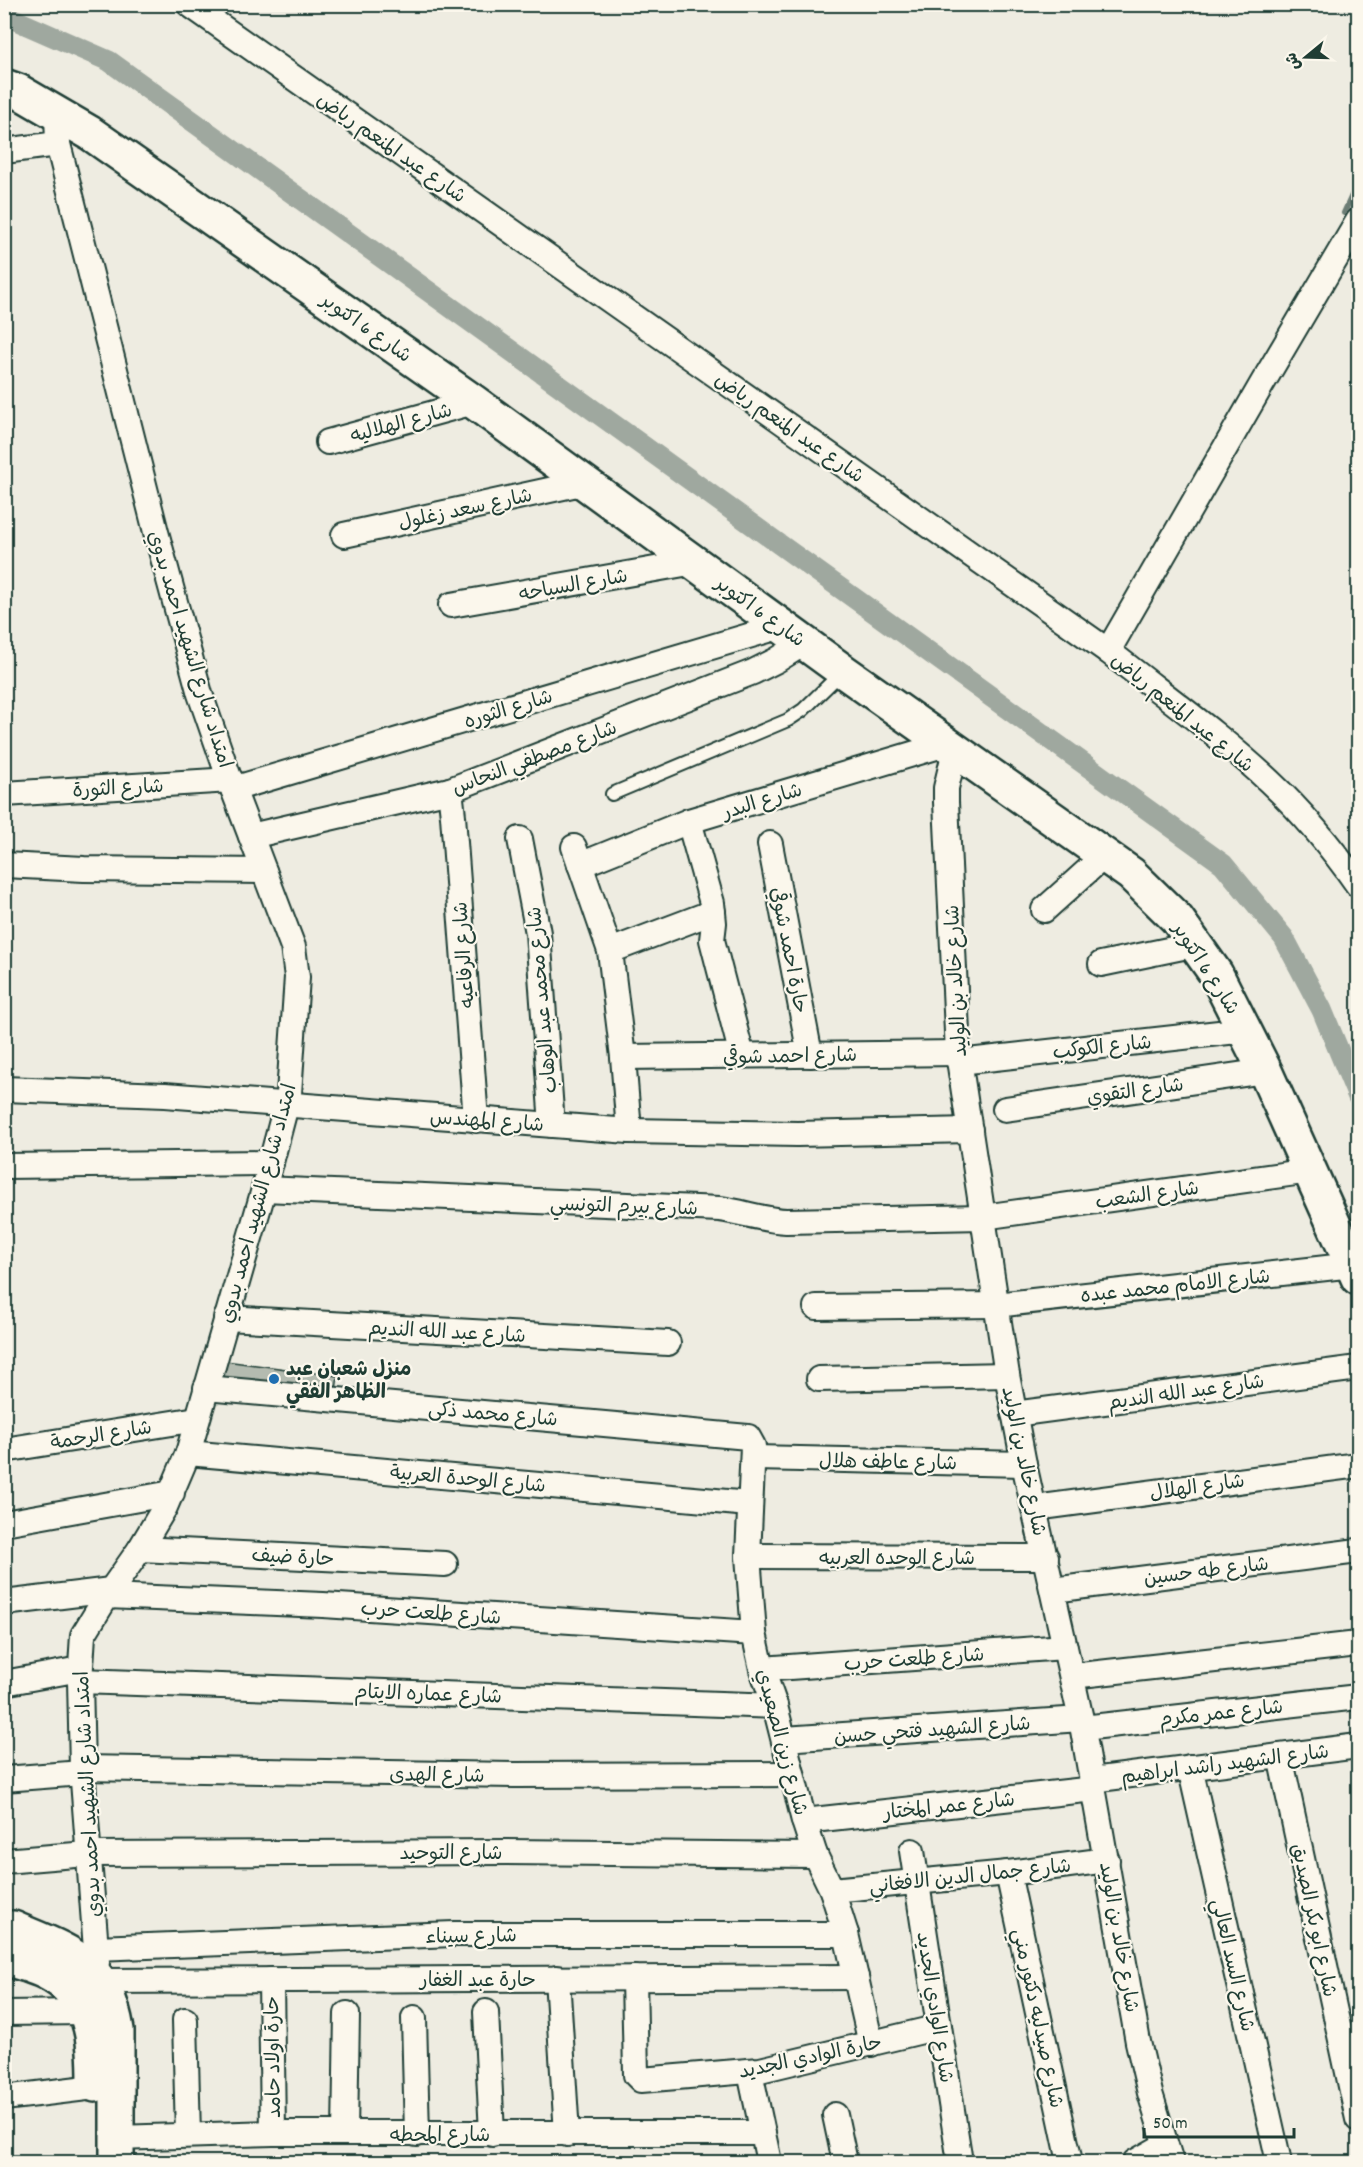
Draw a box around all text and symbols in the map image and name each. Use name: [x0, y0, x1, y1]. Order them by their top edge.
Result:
north arrow: [1276, 27, 1336, 87]
text: ش: [1280, 49, 1308, 73]
street label: شارع عبد المنعم رياض: [310, 87, 471, 212]
street label: شارع 6 اكتوبر: [313, 287, 416, 371]
street label: شارع عبد المنعم رياض: [708, 367, 869, 492]
street label: شارع الهلاليه: [348, 398, 456, 452]
street label: شارع سعد زغلول: [396, 483, 535, 539]
street label: امتداد شارع الشهيد احمد بدوي: [139, 528, 238, 772]
street label: شارع السياحه: [517, 564, 630, 610]
street label: شارع 6 اكتوبر: [707, 570, 810, 656]
street label: شارع عبد المنعم رياض: [1104, 648, 1259, 781]
street label: شارع الثوره: [461, 684, 557, 738]
street label: شارع مصطفي النحاس: [448, 715, 622, 805]
street label: شارع الثورة: [72, 774, 165, 806]
street label: شارع البدر: [718, 777, 806, 829]
street label: حارة احمد شوقي: [761, 885, 815, 1016]
street label: شارع الرفاعيه: [448, 901, 484, 1009]
street label: شارع خالد بن الوليد: [940, 904, 976, 1058]
street label: شارع محمد عبد الوهاب: [522, 905, 566, 1094]
street label: شارع 6 اكتوبر: [1163, 916, 1245, 1021]
street label: شارع الكوكب: [1051, 1030, 1153, 1068]
street label: شارع احمد شوقي: [723, 1041, 857, 1073]
street label: شارع التقوي: [1085, 1072, 1186, 1114]
street label: امتداد شارع الشهيد احمد بدوي: [214, 1081, 305, 1327]
street label: شارع المهندس: [429, 1105, 545, 1141]
street label: شارع الشعب: [1094, 1176, 1201, 1218]
street label: شارع بيرم التونسي: [549, 1191, 698, 1226]
street label: شارع الامام محمد عبده: [1079, 1264, 1272, 1312]
street label: شارع عبد الله النديم: [367, 1316, 526, 1352]
place label: منزل شعبان عبد الظاهر الفقي: [286, 1357, 411, 1409]
street label: شارع عبد الله النديم: [1106, 1369, 1267, 1419]
marker: منزل شعبان عبد الظاهر الفقي: [267, 1372, 281, 1386]
street label: شارع خالد بن الوليد: [993, 1384, 1052, 1539]
street label: شارع محمد ذكى: [427, 1396, 559, 1436]
street label: شارع الرحمة: [49, 1415, 154, 1459]
street label: شارع عاطف هلال: [819, 1449, 957, 1479]
street label: شارع الوحدة العربية: [389, 1460, 547, 1502]
street label: شارع الهلال: [1148, 1468, 1247, 1509]
street label: حارة ضيف: [251, 1543, 335, 1575]
street label: شارع الوحده العربيه: [819, 1546, 975, 1574]
street label: شارع طه حسين: [1142, 1551, 1270, 1595]
street label: شارع طلعت حرب: [360, 1596, 502, 1634]
street label: شارع طلعت حرب: [843, 1642, 985, 1680]
street label: شارع زين الصعيدي: [747, 1666, 813, 1819]
street label: امتداد شارع الشهيد احمد بدوي: [70, 1670, 110, 1918]
street label: شارع عماره الايتام: [354, 1679, 502, 1713]
street label: شارع عمر مكرم: [1158, 1695, 1285, 1735]
street label: شارع الشهيد فتحي حسن: [833, 1711, 1032, 1754]
street label: شارع الشهيد راشد ابراهيم: [1120, 1739, 1331, 1793]
street label: شارع الهدى: [389, 1762, 485, 1792]
street label: شارع عمر المختار: [880, 1787, 1016, 1829]
street label: شارع التوحيد: [400, 1841, 503, 1869]
street label: شارع ابو بكر الصديق: [1282, 1841, 1342, 2000]
street label: شارع جمال الدين الافغاني: [868, 1853, 1073, 1904]
street label: شارع خالد بن الوليد: [1090, 1860, 1144, 2015]
street label: شارع السد العالي: [1201, 1896, 1260, 2035]
street label: شارع سيناء: [425, 1923, 517, 1953]
street label: شارع صيدليه دكتور مني: [1002, 1926, 1069, 2111]
street label: شارع الوادي الجديد: [907, 1930, 959, 2085]
street label: حارة عبد الغفار: [418, 1968, 536, 1996]
street label: حارة اولاد حامد: [260, 1996, 290, 2118]
street label: حارة الوادي الجديد: [736, 2030, 885, 2088]
scale bar: [1144, 2101, 1294, 2139]
text: 50 m: [1153, 2112, 1188, 2137]
street label: شارع المحطه: [390, 2123, 490, 2151]

